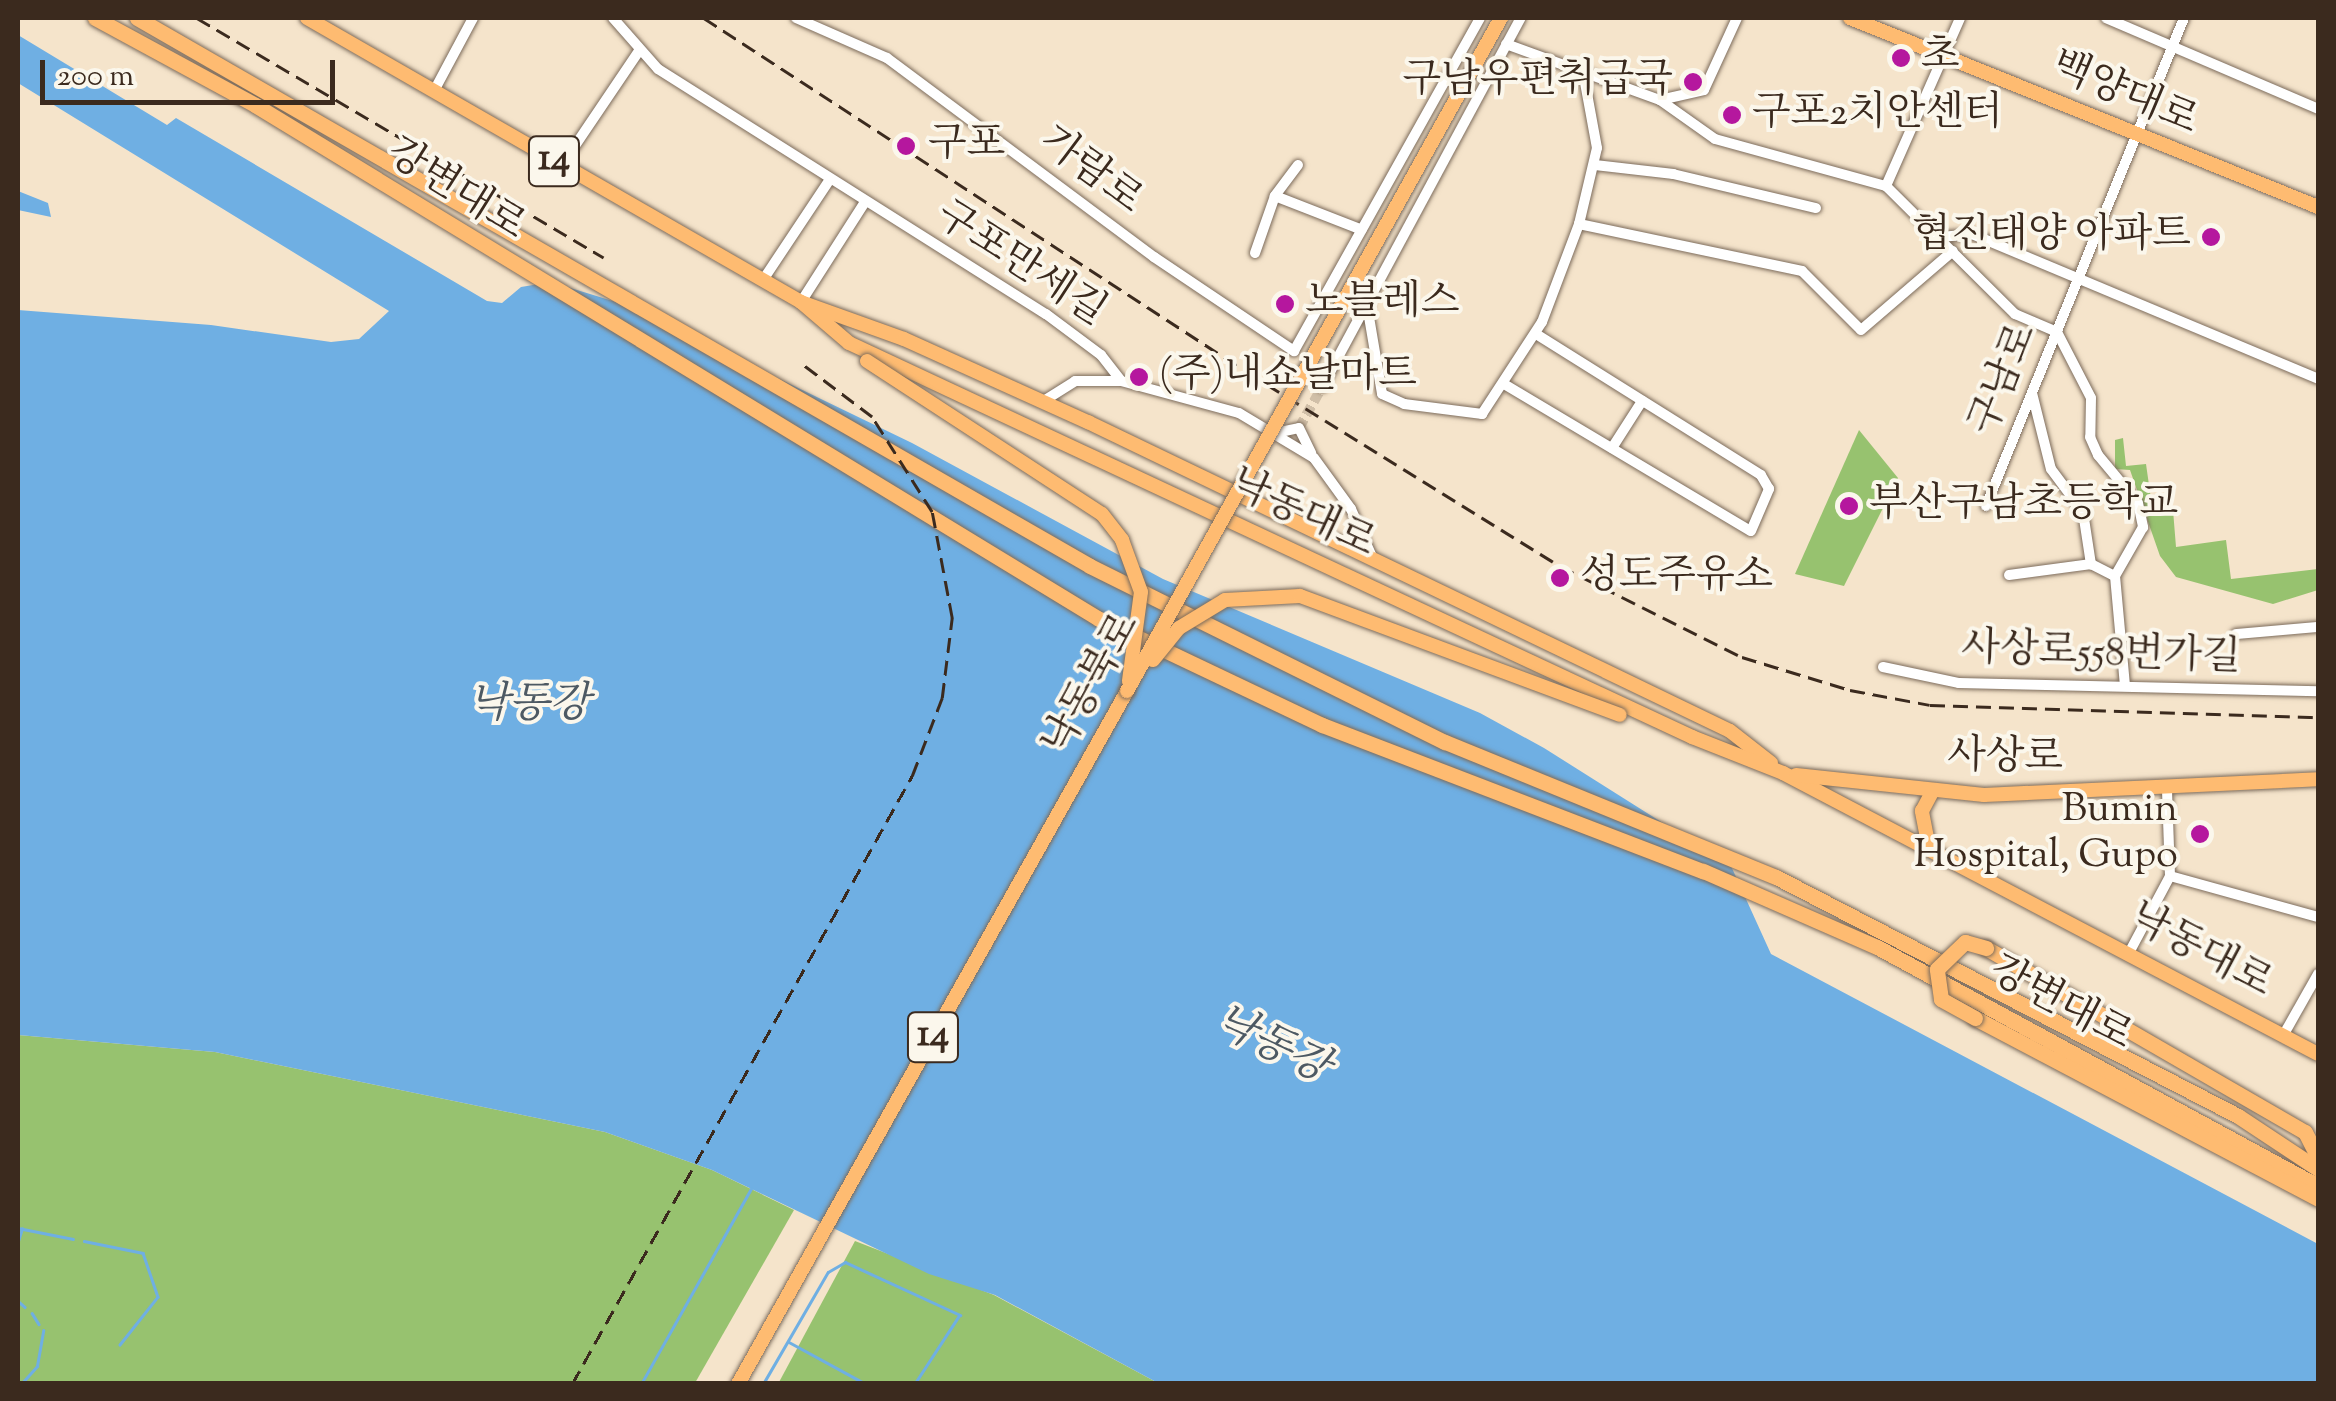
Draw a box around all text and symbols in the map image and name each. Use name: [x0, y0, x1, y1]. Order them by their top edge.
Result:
place label: 초: [1921, 34, 1960, 82]
scale bar: [45, 40, 340, 102]
street label: 백양대로: [2043, 43, 2205, 147]
marker: 초: [1890, 47, 1912, 69]
text: 200 m: [57, 56, 134, 99]
place label: 구남우편취급국: [1403, 58, 1673, 106]
marker: 구남우편취급국: [1682, 71, 1704, 93]
place label: 구포2치안센터: [1752, 91, 2003, 139]
marker: 구포2치안센터: [1721, 104, 1743, 126]
street label: 가람로: [1029, 118, 1151, 226]
place label: 구포: [928, 122, 1005, 170]
road number: 14: [526, 128, 582, 194]
street label: 강변대로: [377, 130, 533, 252]
marker: 구포: [893, 133, 919, 159]
street label: 구포만세길: [926, 192, 1114, 338]
place label: 협진태양 아파트: [1912, 213, 2191, 261]
marker: 협진태양 아파트: [2200, 226, 2222, 248]
place label: 노블레스: [1305, 280, 1460, 328]
marker: 노블레스: [1274, 293, 1296, 315]
street label: 구남로: [1961, 317, 2049, 443]
place label: (주)내쇼날마트: [1159, 353, 1417, 401]
marker: (주)내쇼날마트: [1128, 366, 1150, 388]
street label: 낙동대로: [1222, 461, 1382, 569]
place label: 부산구남초등학교: [1869, 482, 2178, 530]
marker: 부산구남초등학교: [1838, 495, 1860, 517]
place label: 성도주유소: [1580, 554, 1773, 602]
marker: 성도주유소: [1549, 567, 1571, 589]
street label: 낙동북로: [1035, 606, 1151, 764]
street label: 사상로558번가길: [1960, 626, 2242, 684]
water label: 낙동강: [468, 681, 590, 731]
street label: 사상로: [1947, 734, 2063, 784]
place label: Bumin Hospital, Gupo: [1914, 787, 2178, 881]
marker: Bumin Hospital, Gupo: [2187, 821, 2213, 847]
street label: 낙동대로: [2120, 895, 2280, 1009]
street label: 강변대로: [1980, 948, 2140, 1062]
water label: 낙동강: [1205, 997, 1337, 1095]
road number: 14: [906, 1004, 960, 1070]

